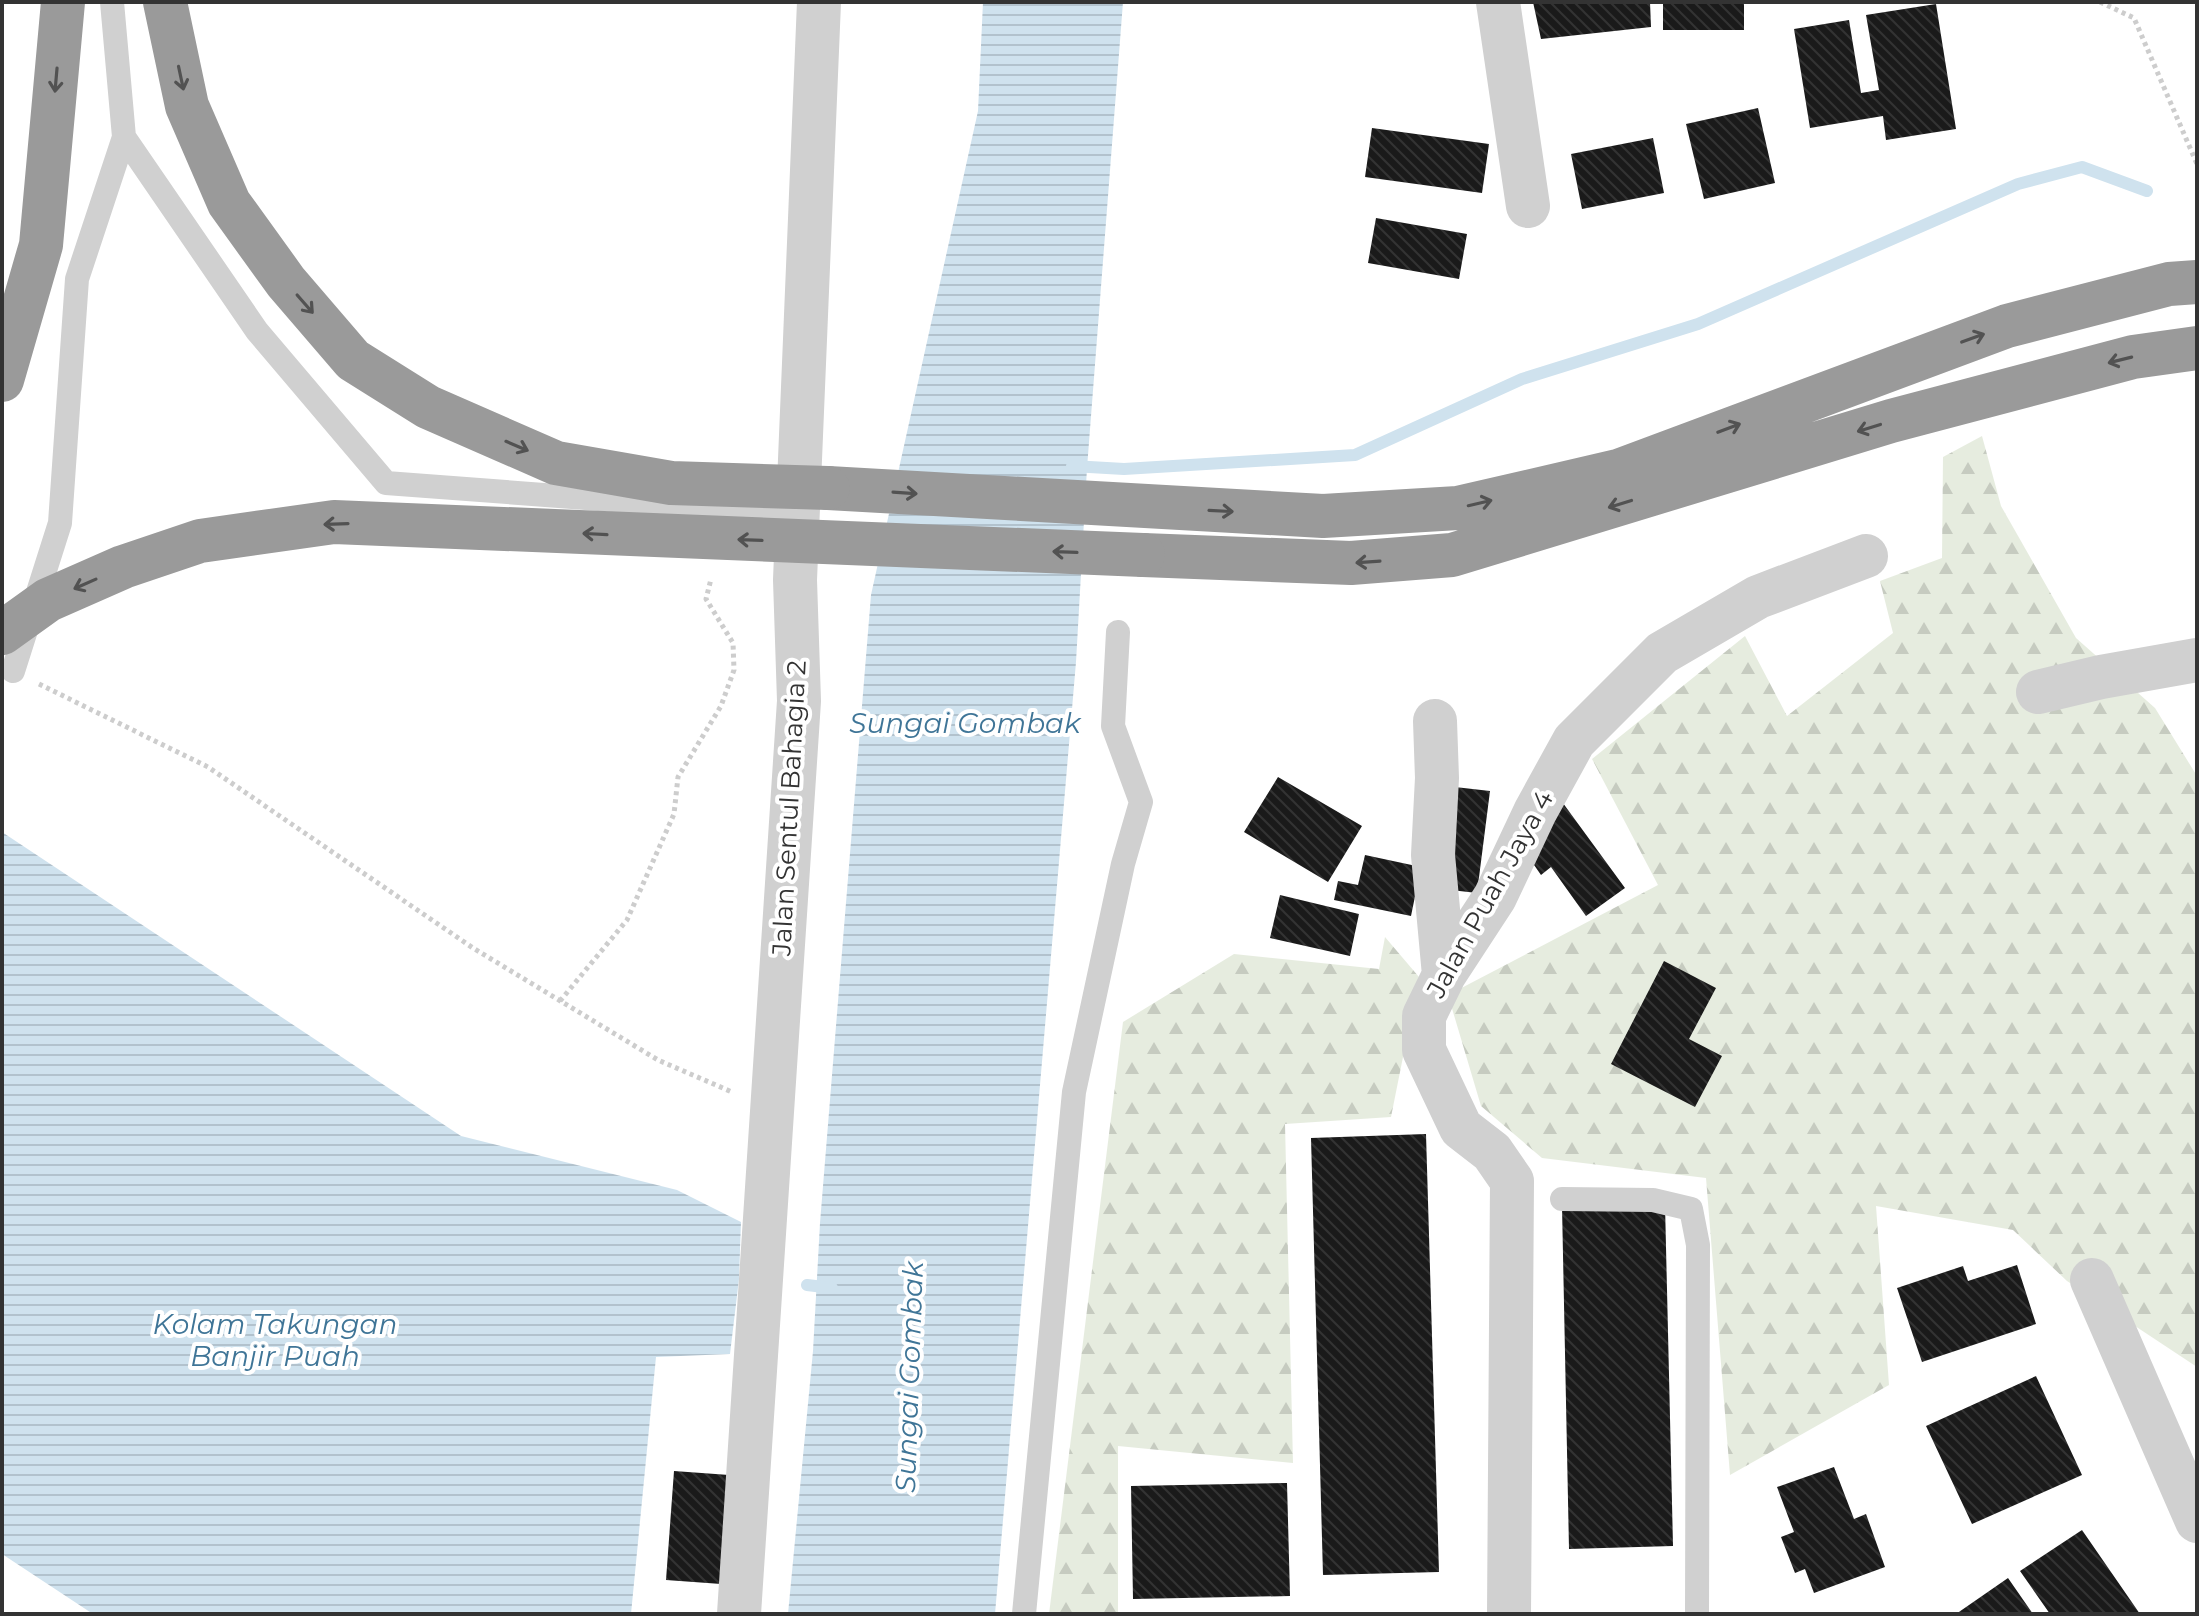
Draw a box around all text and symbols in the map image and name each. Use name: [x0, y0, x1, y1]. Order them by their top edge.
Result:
one-way arrow: [174, 65, 189, 91]
one-way arrow: [48, 66, 63, 93]
one-way arrow: [295, 293, 313, 313]
one-way arrow: [1960, 330, 1985, 345]
one-way arrow: [2108, 353, 2133, 368]
one-way arrow: [1716, 420, 1741, 435]
one-way arrow: [1857, 422, 1882, 436]
one-way arrow: [504, 439, 529, 454]
one-way arrow: [891, 486, 918, 501]
one-way arrow: [1467, 495, 1493, 510]
one-way arrow: [1608, 497, 1634, 512]
one-way arrow: [1207, 504, 1234, 519]
one-way arrow: [323, 516, 349, 531]
one-way arrow: [582, 527, 609, 542]
one-way arrow: [737, 533, 764, 548]
one-way arrow: [1052, 544, 1079, 559]
one-way arrow: [1355, 555, 1382, 570]
one-way arrow: [73, 578, 98, 593]
street label: Jalan Sentul Bahagia 2: [765, 659, 813, 958]
water label: Sungai Gombak: [849, 706, 1082, 740]
street label: Jalan Puah Jaya 4: [1419, 785, 1560, 1004]
water label: Sungai Gombak: [888, 1259, 930, 1493]
water label: Kolam Takungan Banjir Puah: [152, 1307, 398, 1373]

